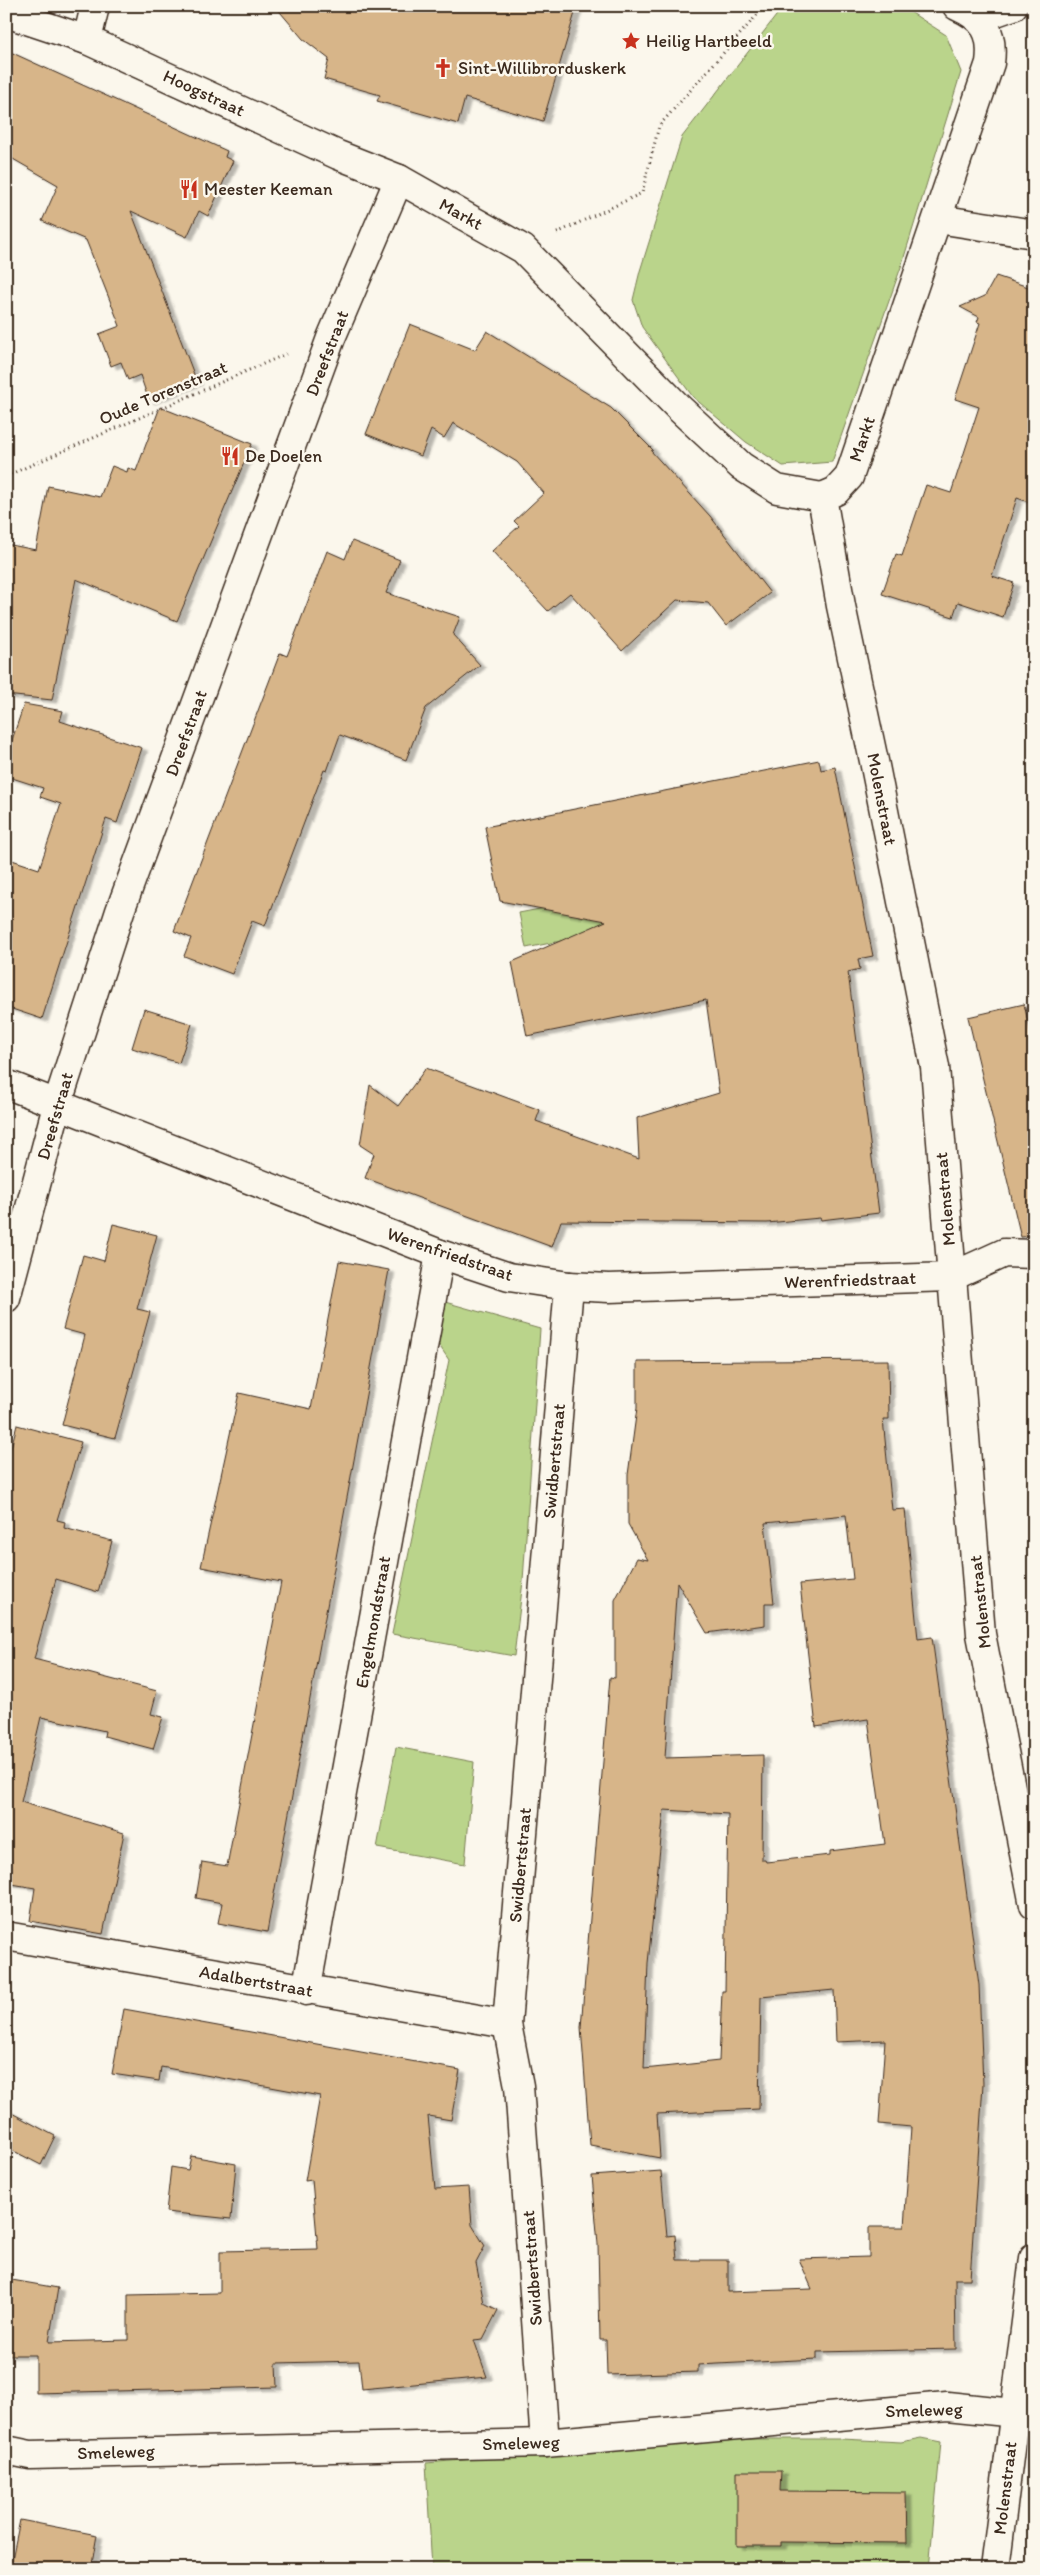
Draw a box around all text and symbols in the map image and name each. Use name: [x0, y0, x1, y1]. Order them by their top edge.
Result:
place icon: Heilig Hartbeeld: [620, 30, 642, 52]
place label: Heilig Hartbeeld: [646, 30, 772, 52]
church icon: Sint-Willibrorduskerk: [432, 57, 454, 79]
place label: Sint-Willibrorduskerk: [458, 57, 627, 79]
street label: Hoogstraat: [160, 65, 249, 122]
restaurant icon: Meester Keeman: [178, 178, 200, 200]
place label: Meester Keeman: [204, 178, 333, 200]
street label: Markt: [435, 193, 487, 235]
street label: Dreefstraat: [301, 307, 353, 399]
street label: Oude Torenstraat: [96, 356, 231, 430]
street label: Markt: [844, 413, 880, 465]
restaurant icon: De Doelen: [219, 445, 241, 467]
place label: De Doelen: [245, 445, 322, 467]
street label: Dreefstraat: [160, 687, 212, 779]
street label: Molenstraat: [862, 751, 902, 847]
street label: Dreefstraat: [32, 1069, 78, 1162]
street label: Molenstraat: [930, 1151, 960, 1247]
street label: Werenfriedstraat: [384, 1222, 516, 1286]
street label: Werenfriedstraat: [784, 1267, 917, 1293]
street label: Swidbertstraat: [538, 1402, 570, 1520]
street label: Engelmondstraat: [351, 1554, 395, 1690]
street label: Molenstraat: [964, 1554, 996, 1650]
street label: Swidbertstraat: [504, 1806, 536, 1924]
street label: Adalbertstraat: [198, 1960, 315, 2002]
street label: Swidbertstraat: [517, 2209, 547, 2326]
street label: Smeleweg: [885, 2398, 964, 2422]
street label: Smeleweg: [482, 2431, 561, 2455]
street label: Smeleweg: [77, 2440, 156, 2464]
street label: Molenstraat: [988, 2440, 1022, 2536]

